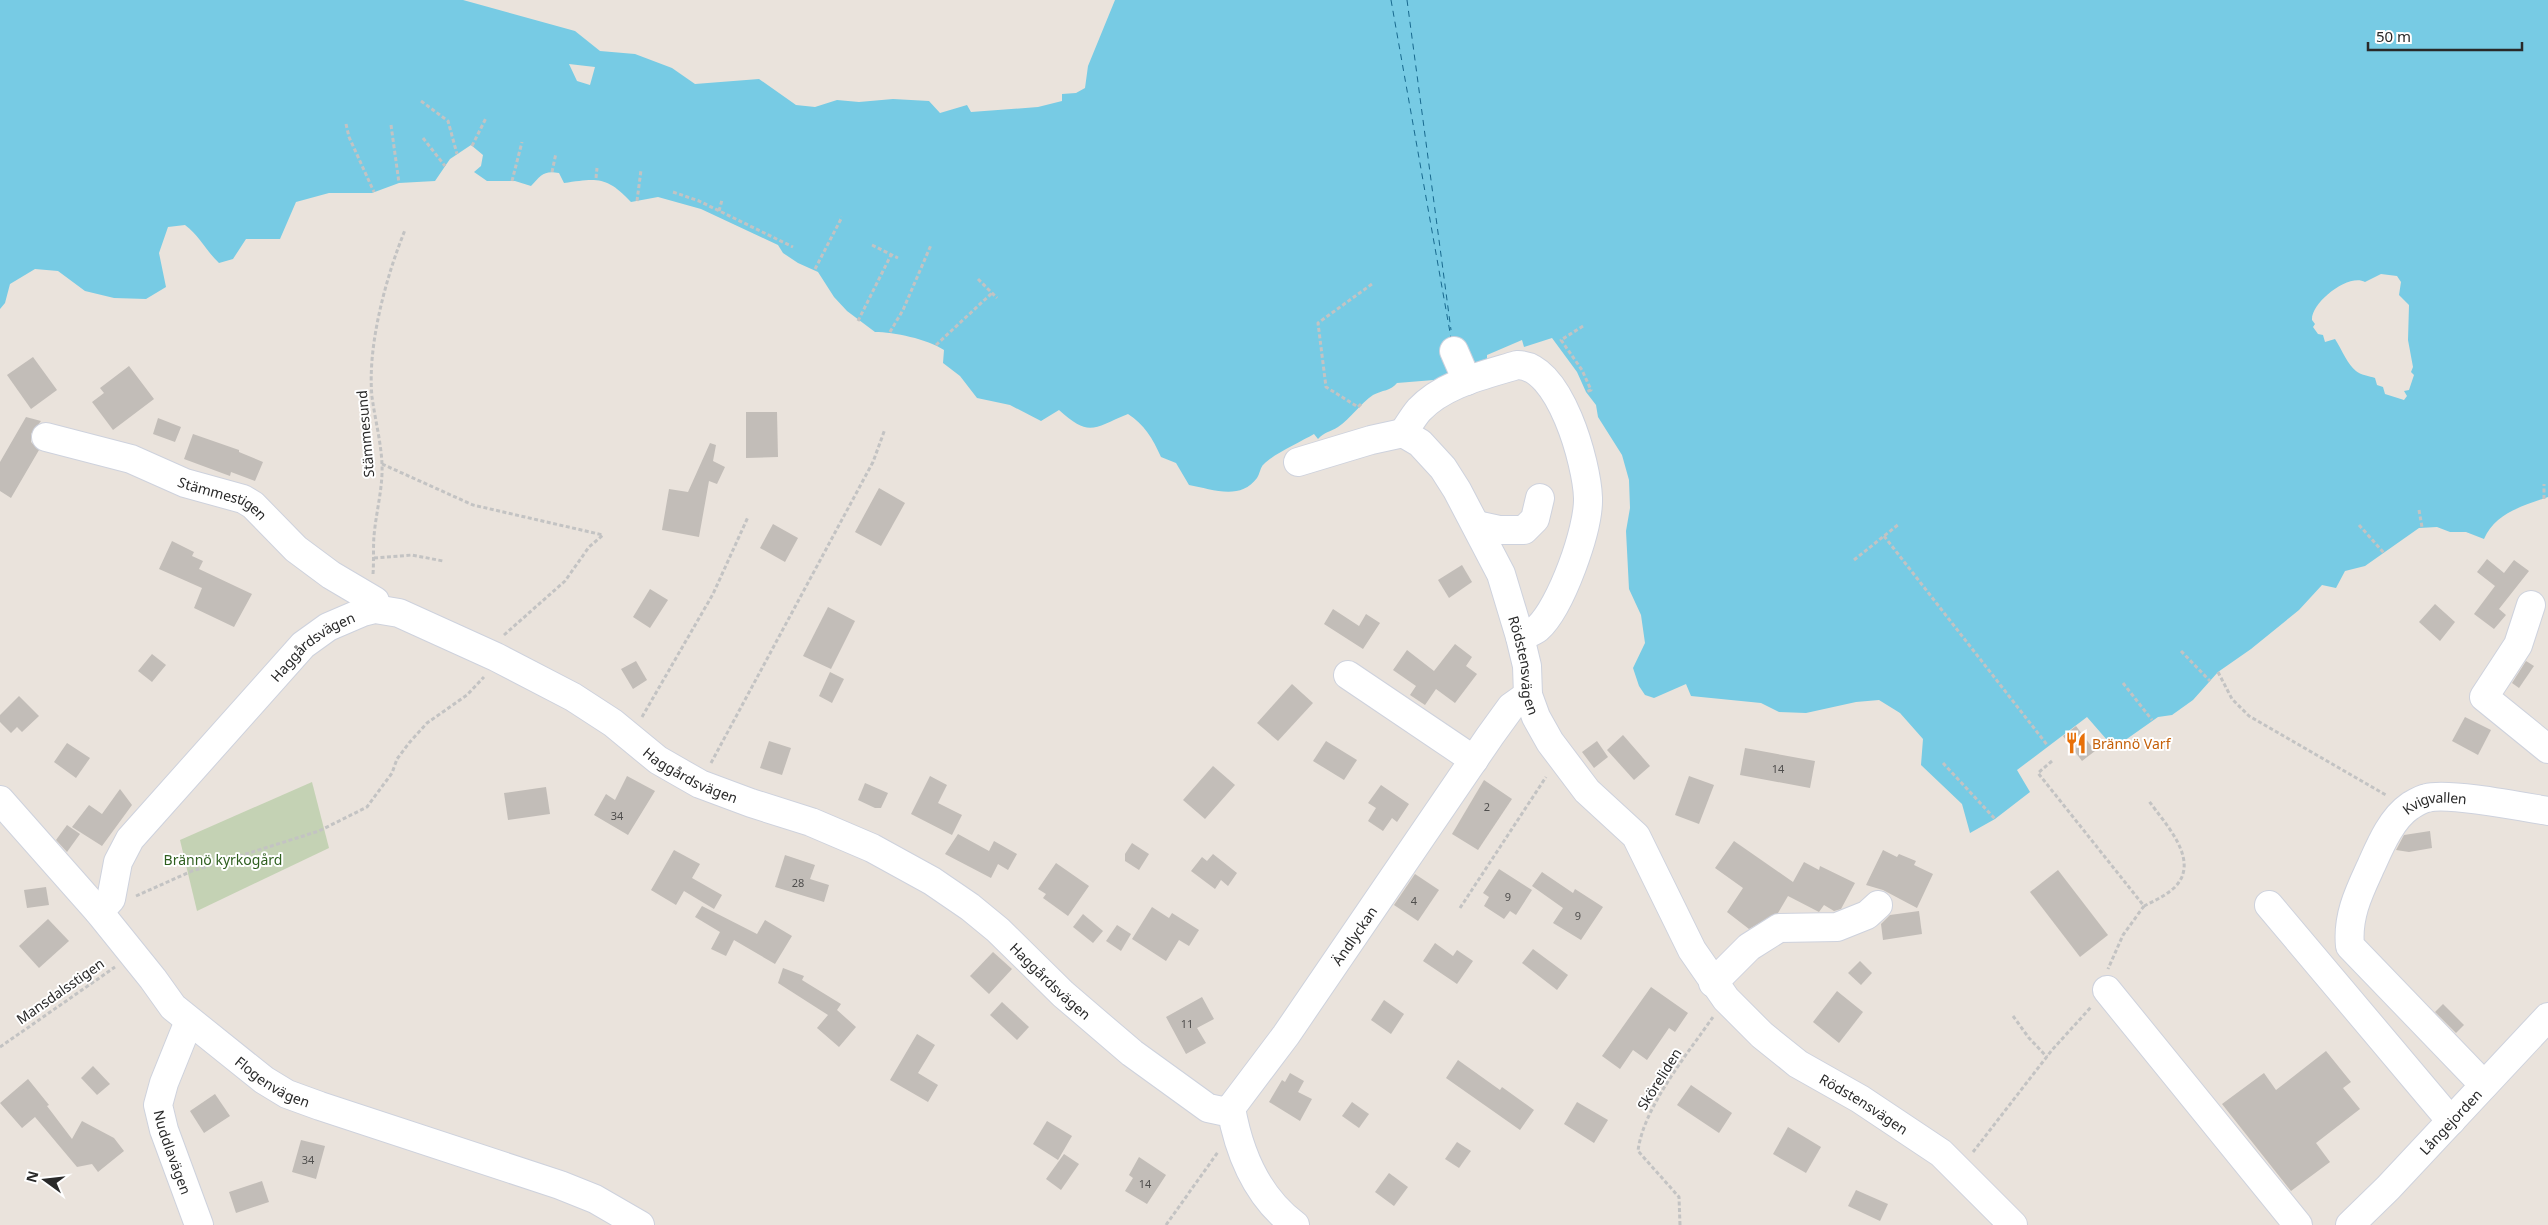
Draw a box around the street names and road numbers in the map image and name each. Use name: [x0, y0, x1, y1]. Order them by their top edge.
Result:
street label: Stämmesund: [352, 390, 378, 478]
street label: Stämmestigen: [175, 472, 272, 524]
street label: Haggårdsvägen: [266, 607, 358, 685]
street label: Rödstensvägen: [1505, 613, 1544, 717]
street label: Haggårdsvägen: [639, 742, 741, 807]
street label: Kvigvallen: [2398, 787, 2468, 818]
street label: Ändlyckan: [1327, 902, 1381, 969]
street label: Haggårdsvägen: [1006, 938, 1095, 1023]
street label: Mansdalsstigen: [12, 954, 108, 1028]
street label: Sköreliden: [1633, 1045, 1685, 1113]
street label: Flogenvägen: [232, 1051, 313, 1111]
street label: Rödstensvägen: [1816, 1069, 1912, 1138]
street label: Långejorden: [2415, 1085, 2486, 1158]
street label: Nuddlavägen: [150, 1108, 196, 1197]

